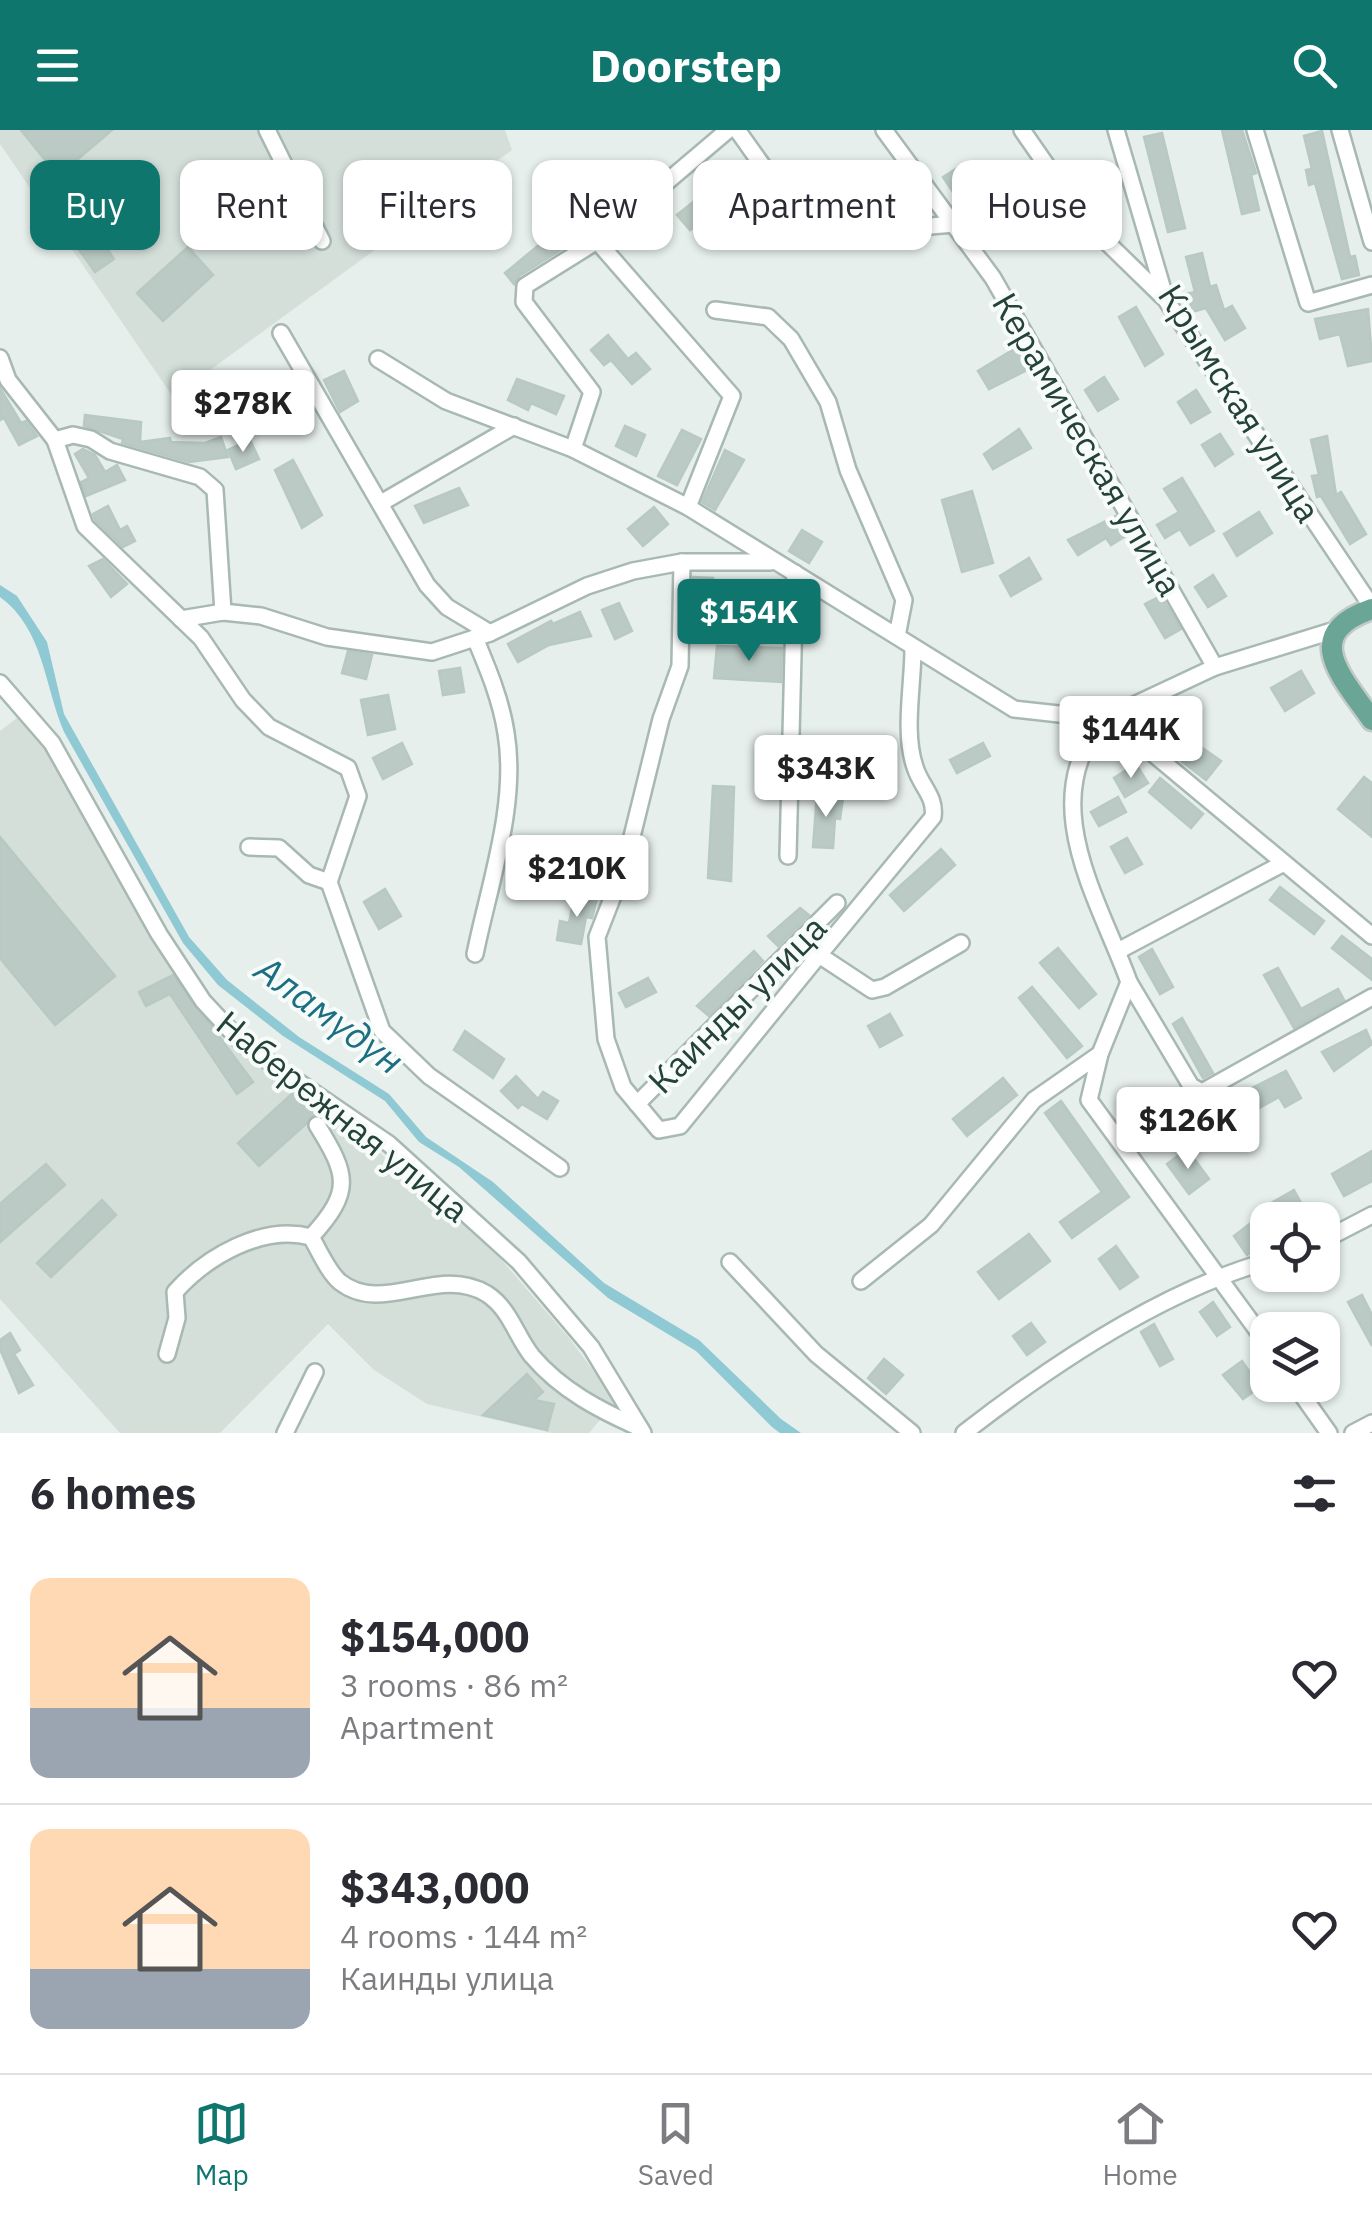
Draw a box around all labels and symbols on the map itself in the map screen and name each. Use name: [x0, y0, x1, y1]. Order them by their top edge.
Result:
street label: Крымская улица: [1148, 275, 1332, 531]
street label: Керамическая улица: [982, 284, 1194, 604]
pin: $278K: [173, 370, 313, 455]
pin: $154K: [679, 579, 819, 664]
pin: $144K: [1061, 696, 1201, 781]
pin: $343K: [756, 735, 896, 820]
pin: $210K: [507, 835, 647, 920]
street label: Каинды улица: [638, 905, 836, 1103]
water label: Аламүдүн: [244, 943, 414, 1084]
street label: Набережная улица: [207, 1000, 479, 1232]
pin: $126K: [1118, 1087, 1258, 1172]

